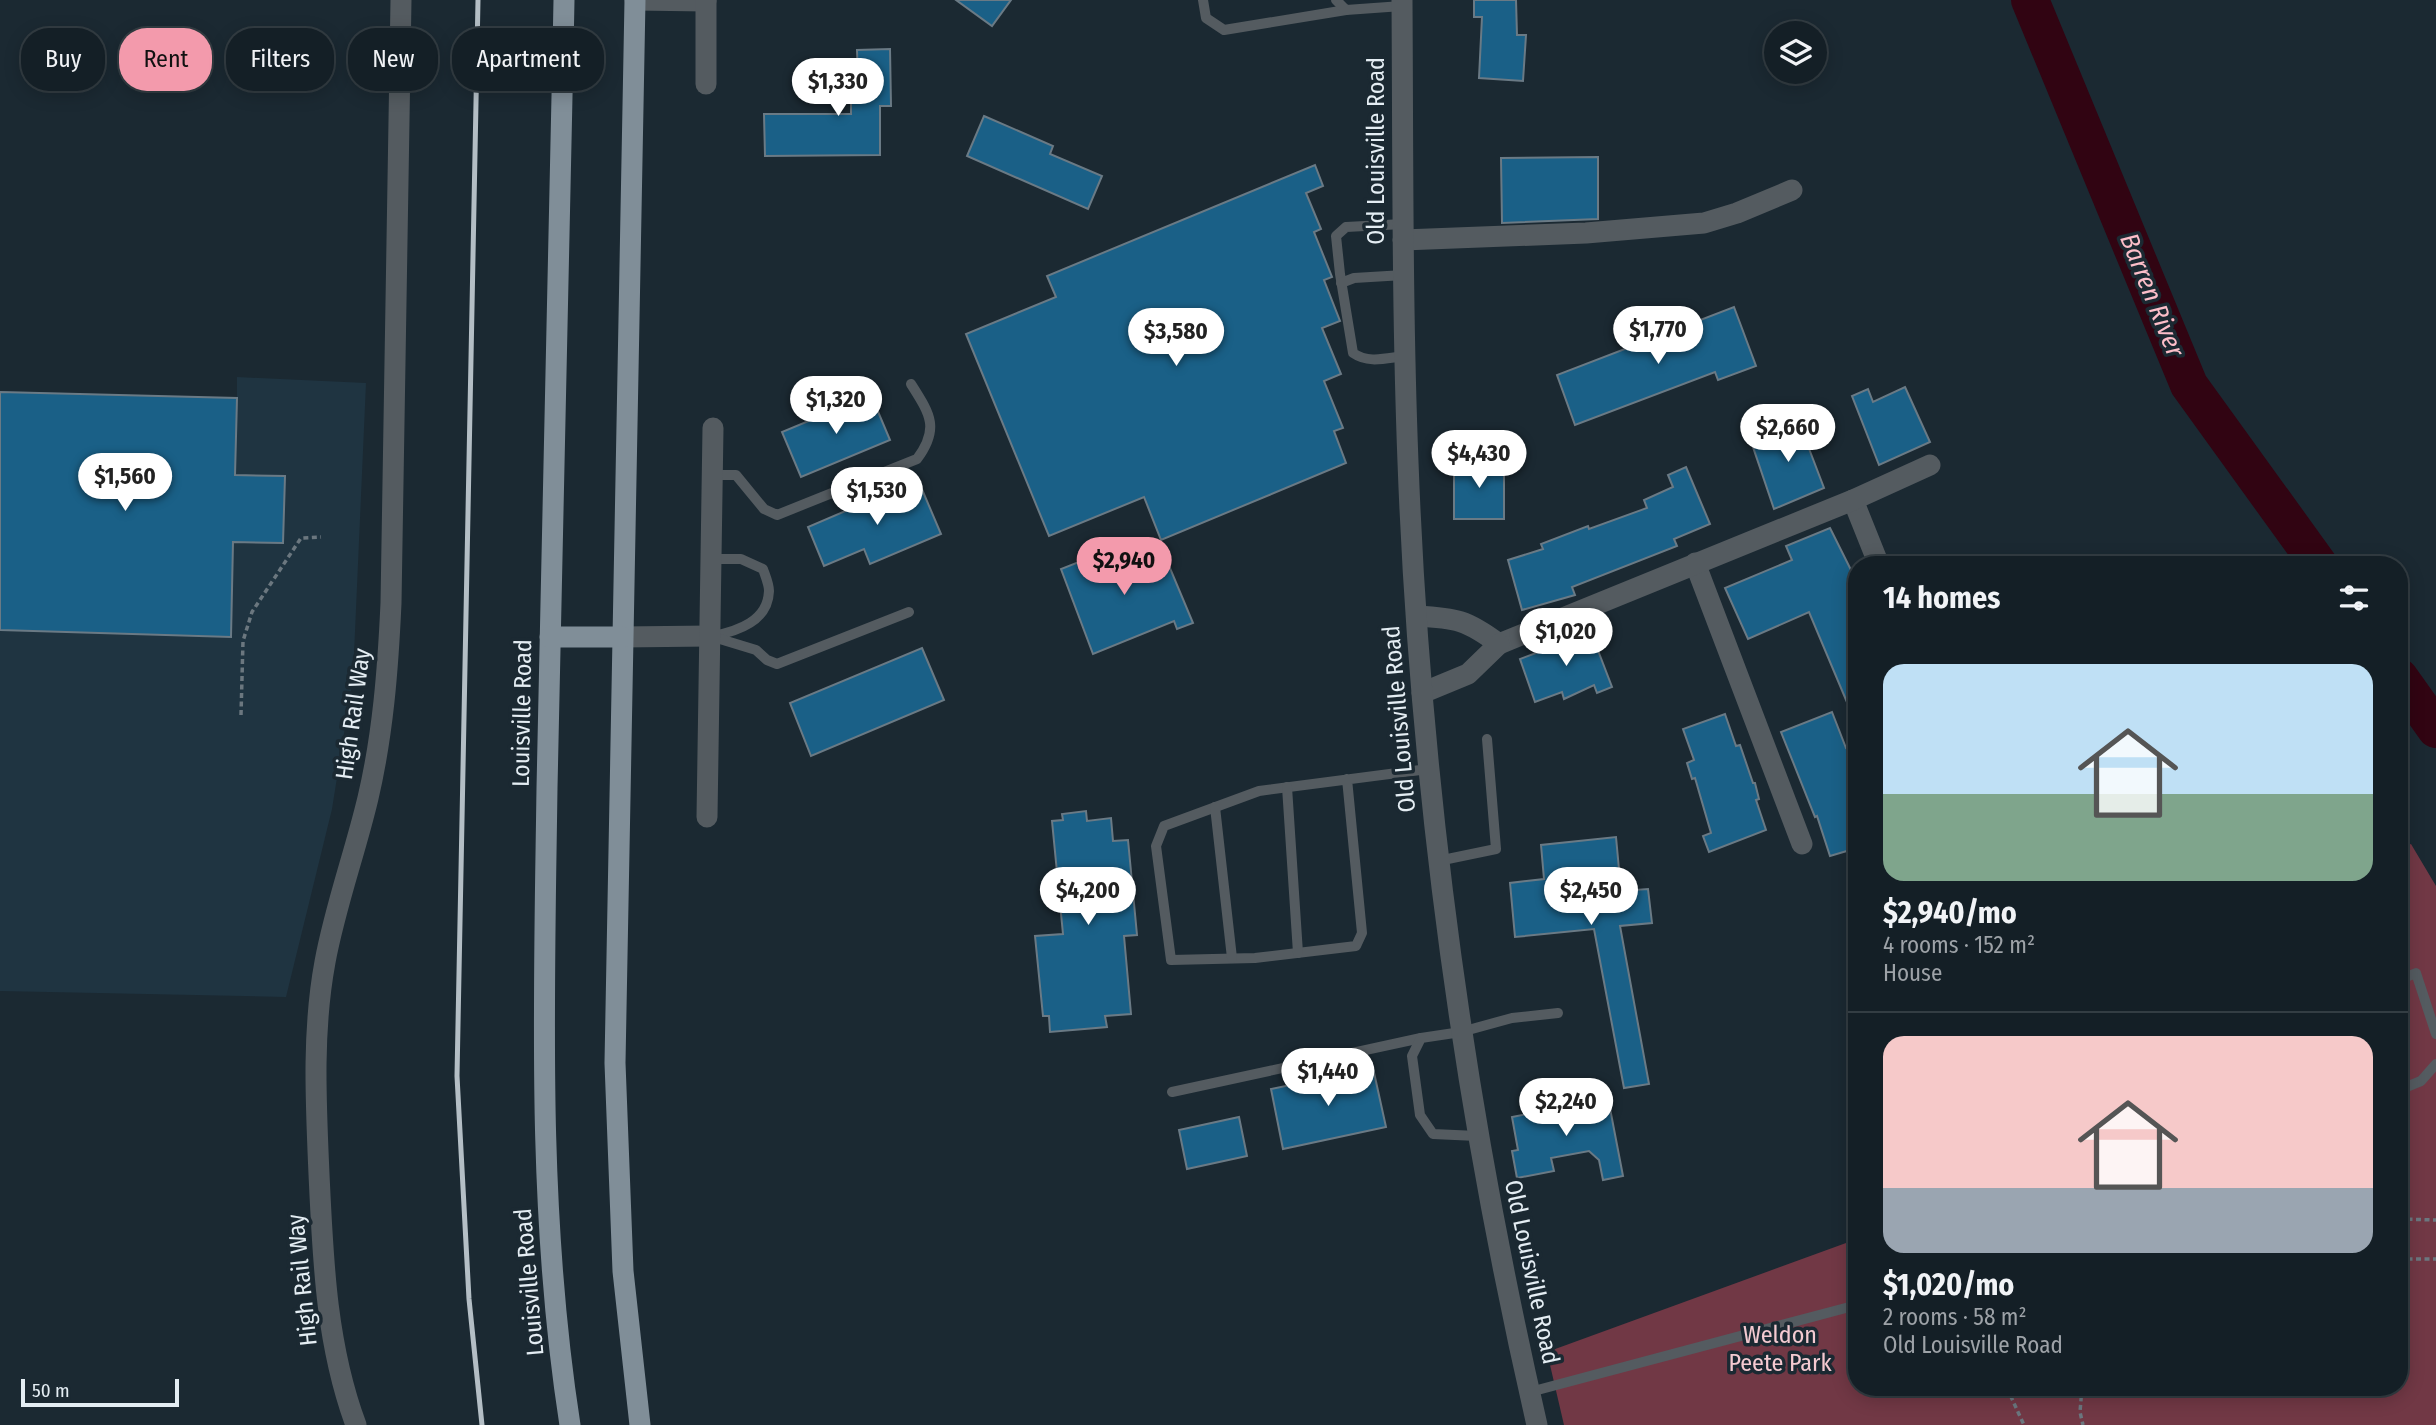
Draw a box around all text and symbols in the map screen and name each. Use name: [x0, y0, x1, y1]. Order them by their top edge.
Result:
map controls: [1764, 21, 1827, 84]
button: layers: [1764, 21, 1827, 84]
chip: Buy: [21, 28, 105, 91]
chip: Rent: [119, 28, 212, 91]
chip: Filters: [226, 28, 334, 91]
chip: New: [348, 28, 438, 91]
chip: Apartment: [452, 28, 604, 91]
street label: Old Louisville Road: [1362, 57, 1390, 245]
pin: $1,330: [781, 58, 895, 118]
text: $1,330: [808, 67, 868, 95]
water label: Barren River: [2113, 229, 2191, 362]
pin: $1,770: [1601, 306, 1715, 366]
pin: $3,580: [1119, 308, 1233, 368]
text: $1,770: [1629, 315, 1687, 343]
text: $3,580: [1144, 317, 1208, 345]
pin: $1,320: [779, 376, 893, 436]
text: $1,320: [806, 385, 866, 413]
pin: $2,660: [1731, 405, 1845, 464]
text: $2,660: [1756, 413, 1820, 441]
pin: $4,430: [1422, 430, 1536, 490]
text: $4,430: [1448, 439, 1510, 467]
pin: $1,560: [68, 454, 182, 513]
text: $1,560: [94, 462, 156, 490]
pin: $1,530: [820, 468, 934, 527]
text: $1,530: [847, 476, 907, 504]
pin: $2,940: [1067, 538, 1181, 597]
text: $2,940: [1093, 546, 1155, 574]
icon: filters: [2335, 579, 2373, 617]
text: 14 homes: [1883, 580, 2000, 616]
pin: $1,020: [1509, 608, 1623, 668]
text: $1,020: [1536, 617, 1596, 645]
street label: Old Louisville Road: [1377, 624, 1421, 814]
street label: Louisville Road: [507, 639, 537, 787]
street label: High Rail Way: [330, 646, 376, 781]
icon: home: [2065, 710, 2191, 836]
pin: $4,200: [1031, 867, 1145, 927]
pin: $2,450: [1534, 867, 1648, 927]
text: $4,200: [1056, 876, 1120, 904]
text: $2,450: [1560, 876, 1622, 904]
text: $2,940/mo: [1883, 895, 2017, 931]
text: 4 rooms · 152 m²: [1883, 931, 2035, 959]
text: House: [1883, 959, 1942, 987]
pin: $1,440: [1271, 1048, 1385, 1108]
text: $1,440: [1297, 1057, 1359, 1085]
pin: $2,240: [1509, 1078, 1623, 1138]
icon: home: [2065, 1082, 2191, 1208]
text: $2,240: [1535, 1087, 1597, 1115]
street label: Old Louisville Road: [1499, 1177, 1565, 1367]
street label: Louisville Road: [509, 1207, 549, 1357]
street label: High Rail Way: [281, 1213, 323, 1347]
text: $1,020/mo: [1883, 1267, 2014, 1303]
text: 2 rooms · 58 m²: [1883, 1303, 2027, 1331]
park label: Weldon Peete Park: [1728, 1321, 1832, 1377]
text: Old Louisville Road: [1883, 1331, 2063, 1359]
scale bar: [21, 1376, 178, 1408]
text: 50 m: [32, 1379, 70, 1402]

